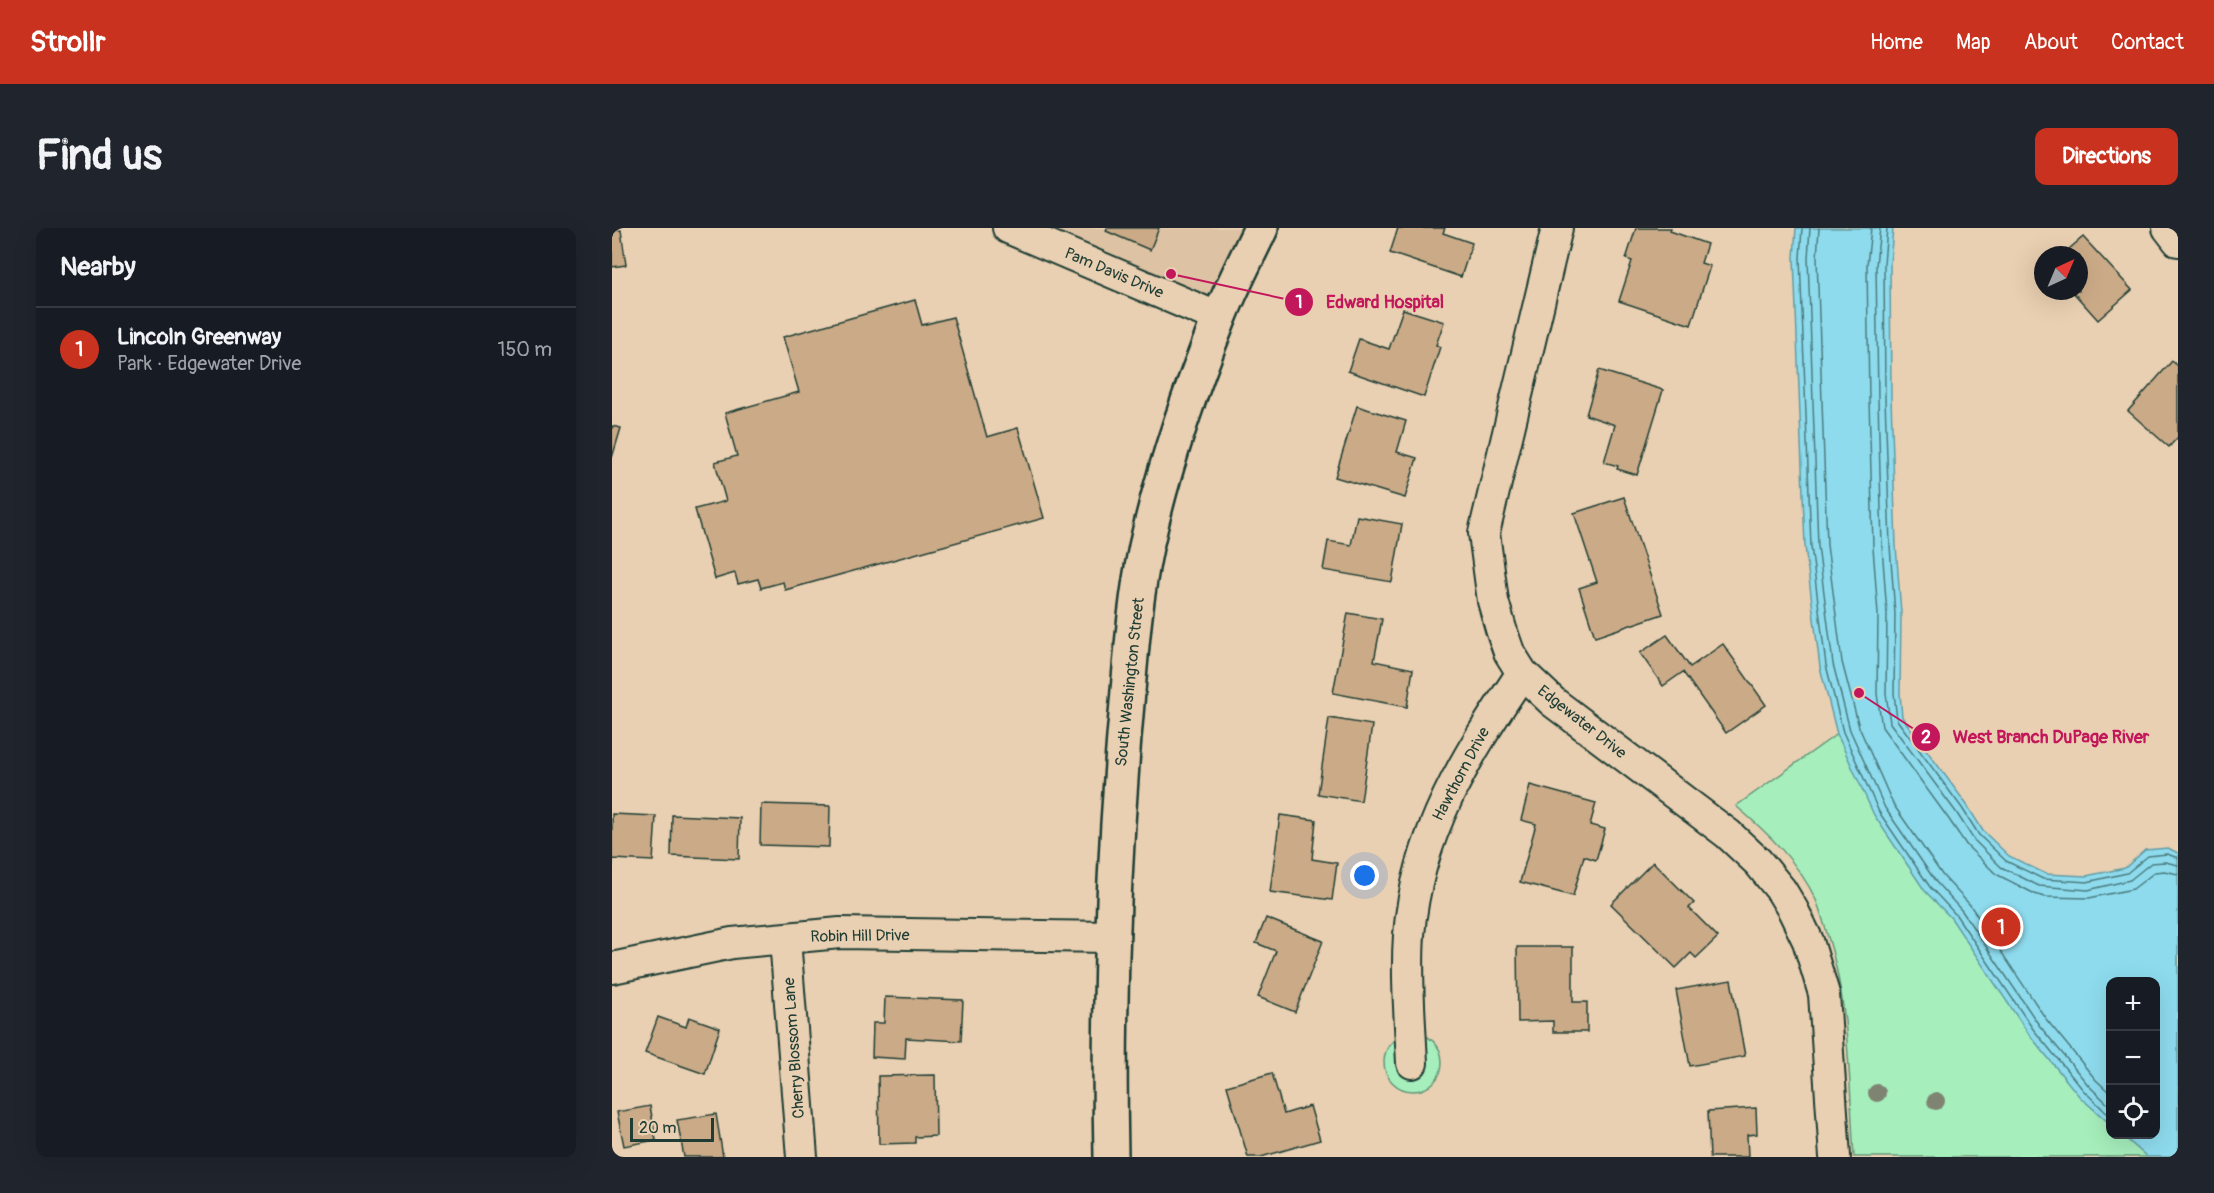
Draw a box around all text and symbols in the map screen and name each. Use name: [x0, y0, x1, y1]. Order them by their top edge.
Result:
text: Strollr: [30, 25, 105, 60]
text: Home: [1870, 29, 1923, 56]
text: Map: [1956, 29, 1991, 56]
text: About: [2024, 29, 2078, 56]
text: Contact: [2111, 29, 2184, 56]
button: Directions: [2035, 128, 2178, 185]
text: Find us: [36, 130, 162, 182]
street label: Pam Davis Drive: [1061, 243, 1167, 303]
north arrow: [2034, 246, 2088, 300]
text: Nearby: [60, 251, 136, 283]
callout: Edward Hospital: [1284, 284, 1456, 320]
text: 1: [1295, 291, 1303, 314]
text: Edward Hospital: [1326, 291, 1444, 314]
text: Lincoln Greenway: [117, 323, 281, 351]
text: 1: [76, 337, 83, 362]
text: 150 m: [498, 337, 552, 362]
text: Park · Edgewater Drive: [117, 351, 301, 376]
street label: South Washington Street: [1111, 596, 1149, 768]
street label: Edgewater Drive: [1534, 681, 1631, 763]
callout: West Branch DuPage River: [1911, 719, 2162, 755]
street label: Hawthorn Drive: [1428, 724, 1494, 824]
text: 2: [1921, 726, 1931, 749]
text: West Branch DuPage River: [1953, 726, 2150, 749]
your location: [1350, 861, 1379, 890]
pin: 1: [1982, 904, 2020, 950]
street label: Robin Hill Drive: [810, 925, 910, 947]
street label: Cherry Blossom Lane: [779, 977, 809, 1119]
map controls: [2106, 977, 2160, 1139]
button: +: [2106, 977, 2160, 1031]
button: −: [2106, 1031, 2160, 1085]
button: locate: [2106, 1085, 2160, 1139]
scale bar: [630, 1115, 714, 1142]
text: 20 m: [639, 1118, 677, 1138]

